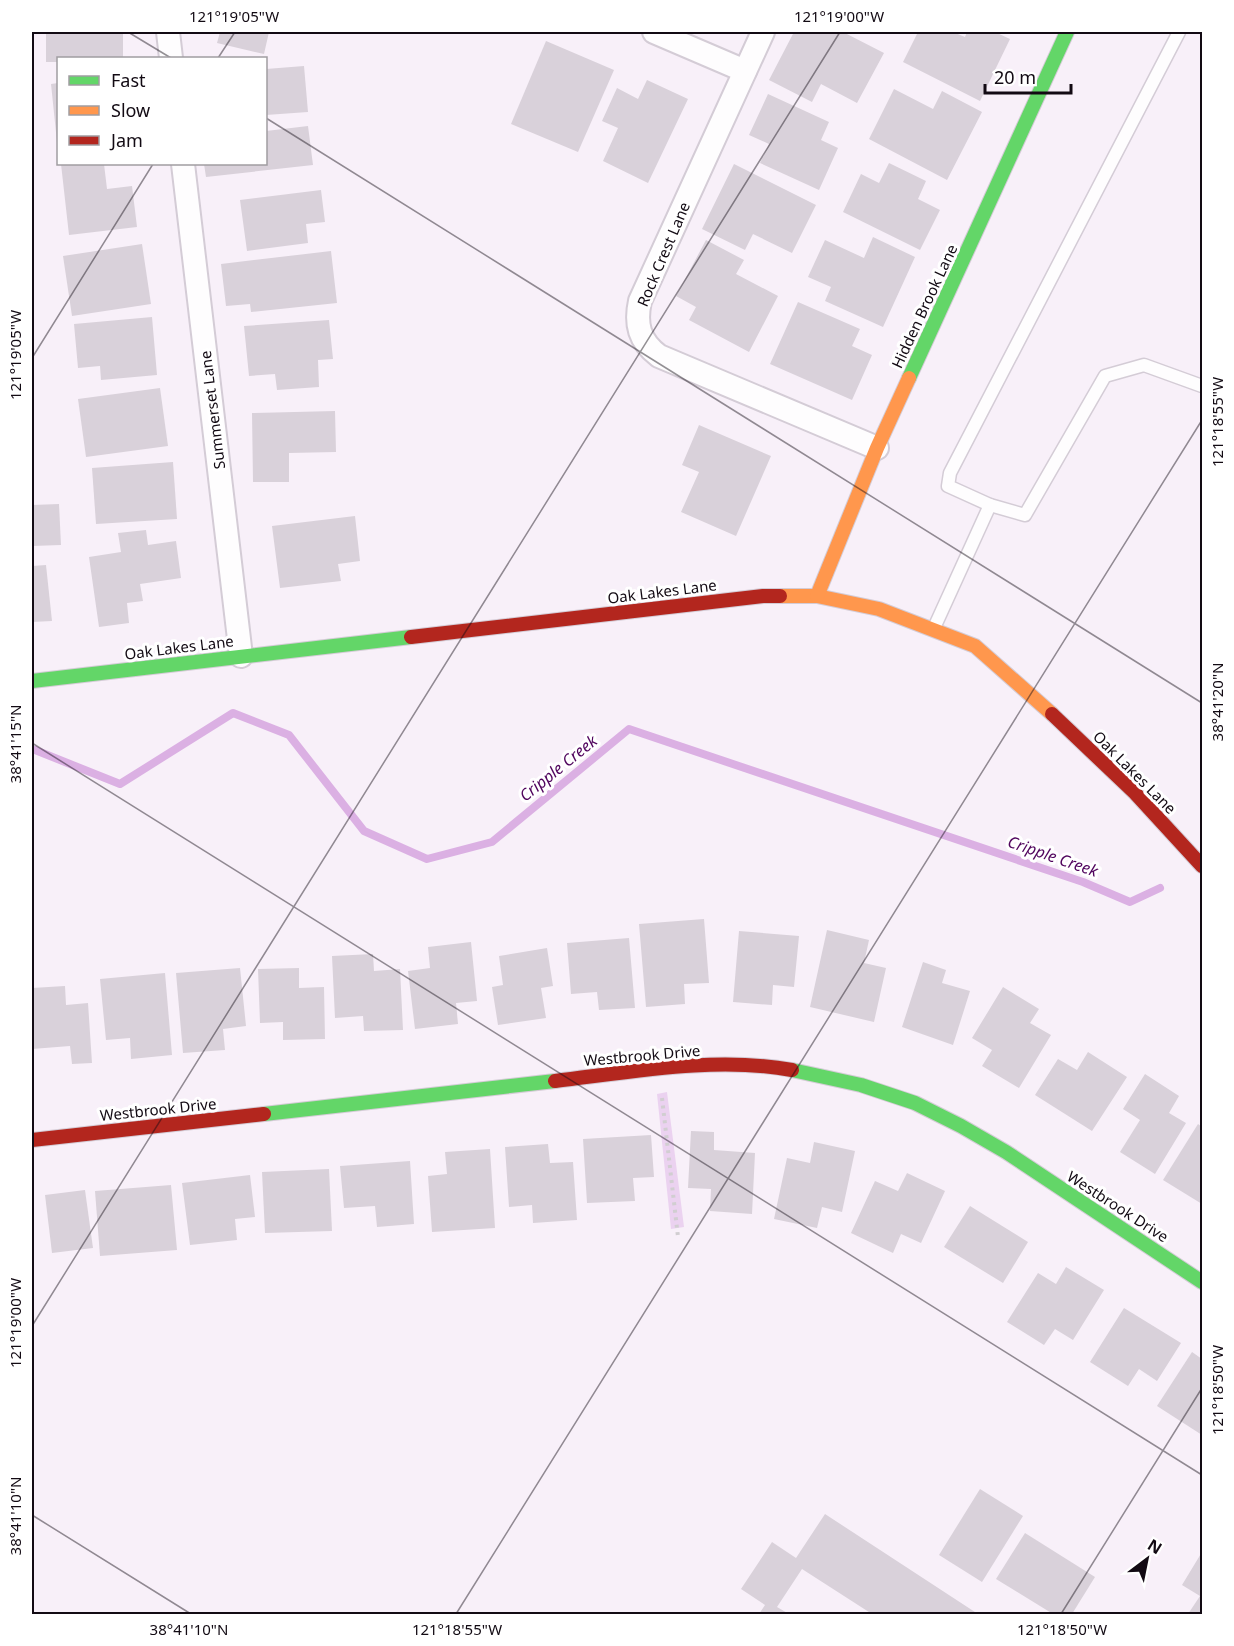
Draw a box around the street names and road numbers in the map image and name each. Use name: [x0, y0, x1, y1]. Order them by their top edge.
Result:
street label: Rock Crest Lane: [632, 199, 694, 309]
street label: Hidden Brook Lane: [886, 241, 962, 371]
street label: Summerset Lane: [195, 350, 229, 470]
street label: Oak Lakes Lane: [606, 574, 718, 608]
street label: Oak Lakes Lane: [123, 630, 235, 664]
street label: Oak Lakes Lane: [1089, 726, 1181, 818]
street label: Westbrook Drive: [583, 1040, 701, 1070]
street label: Westbrook Drive: [99, 1093, 217, 1125]
street label: Westbrook Drive: [1063, 1166, 1173, 1246]

